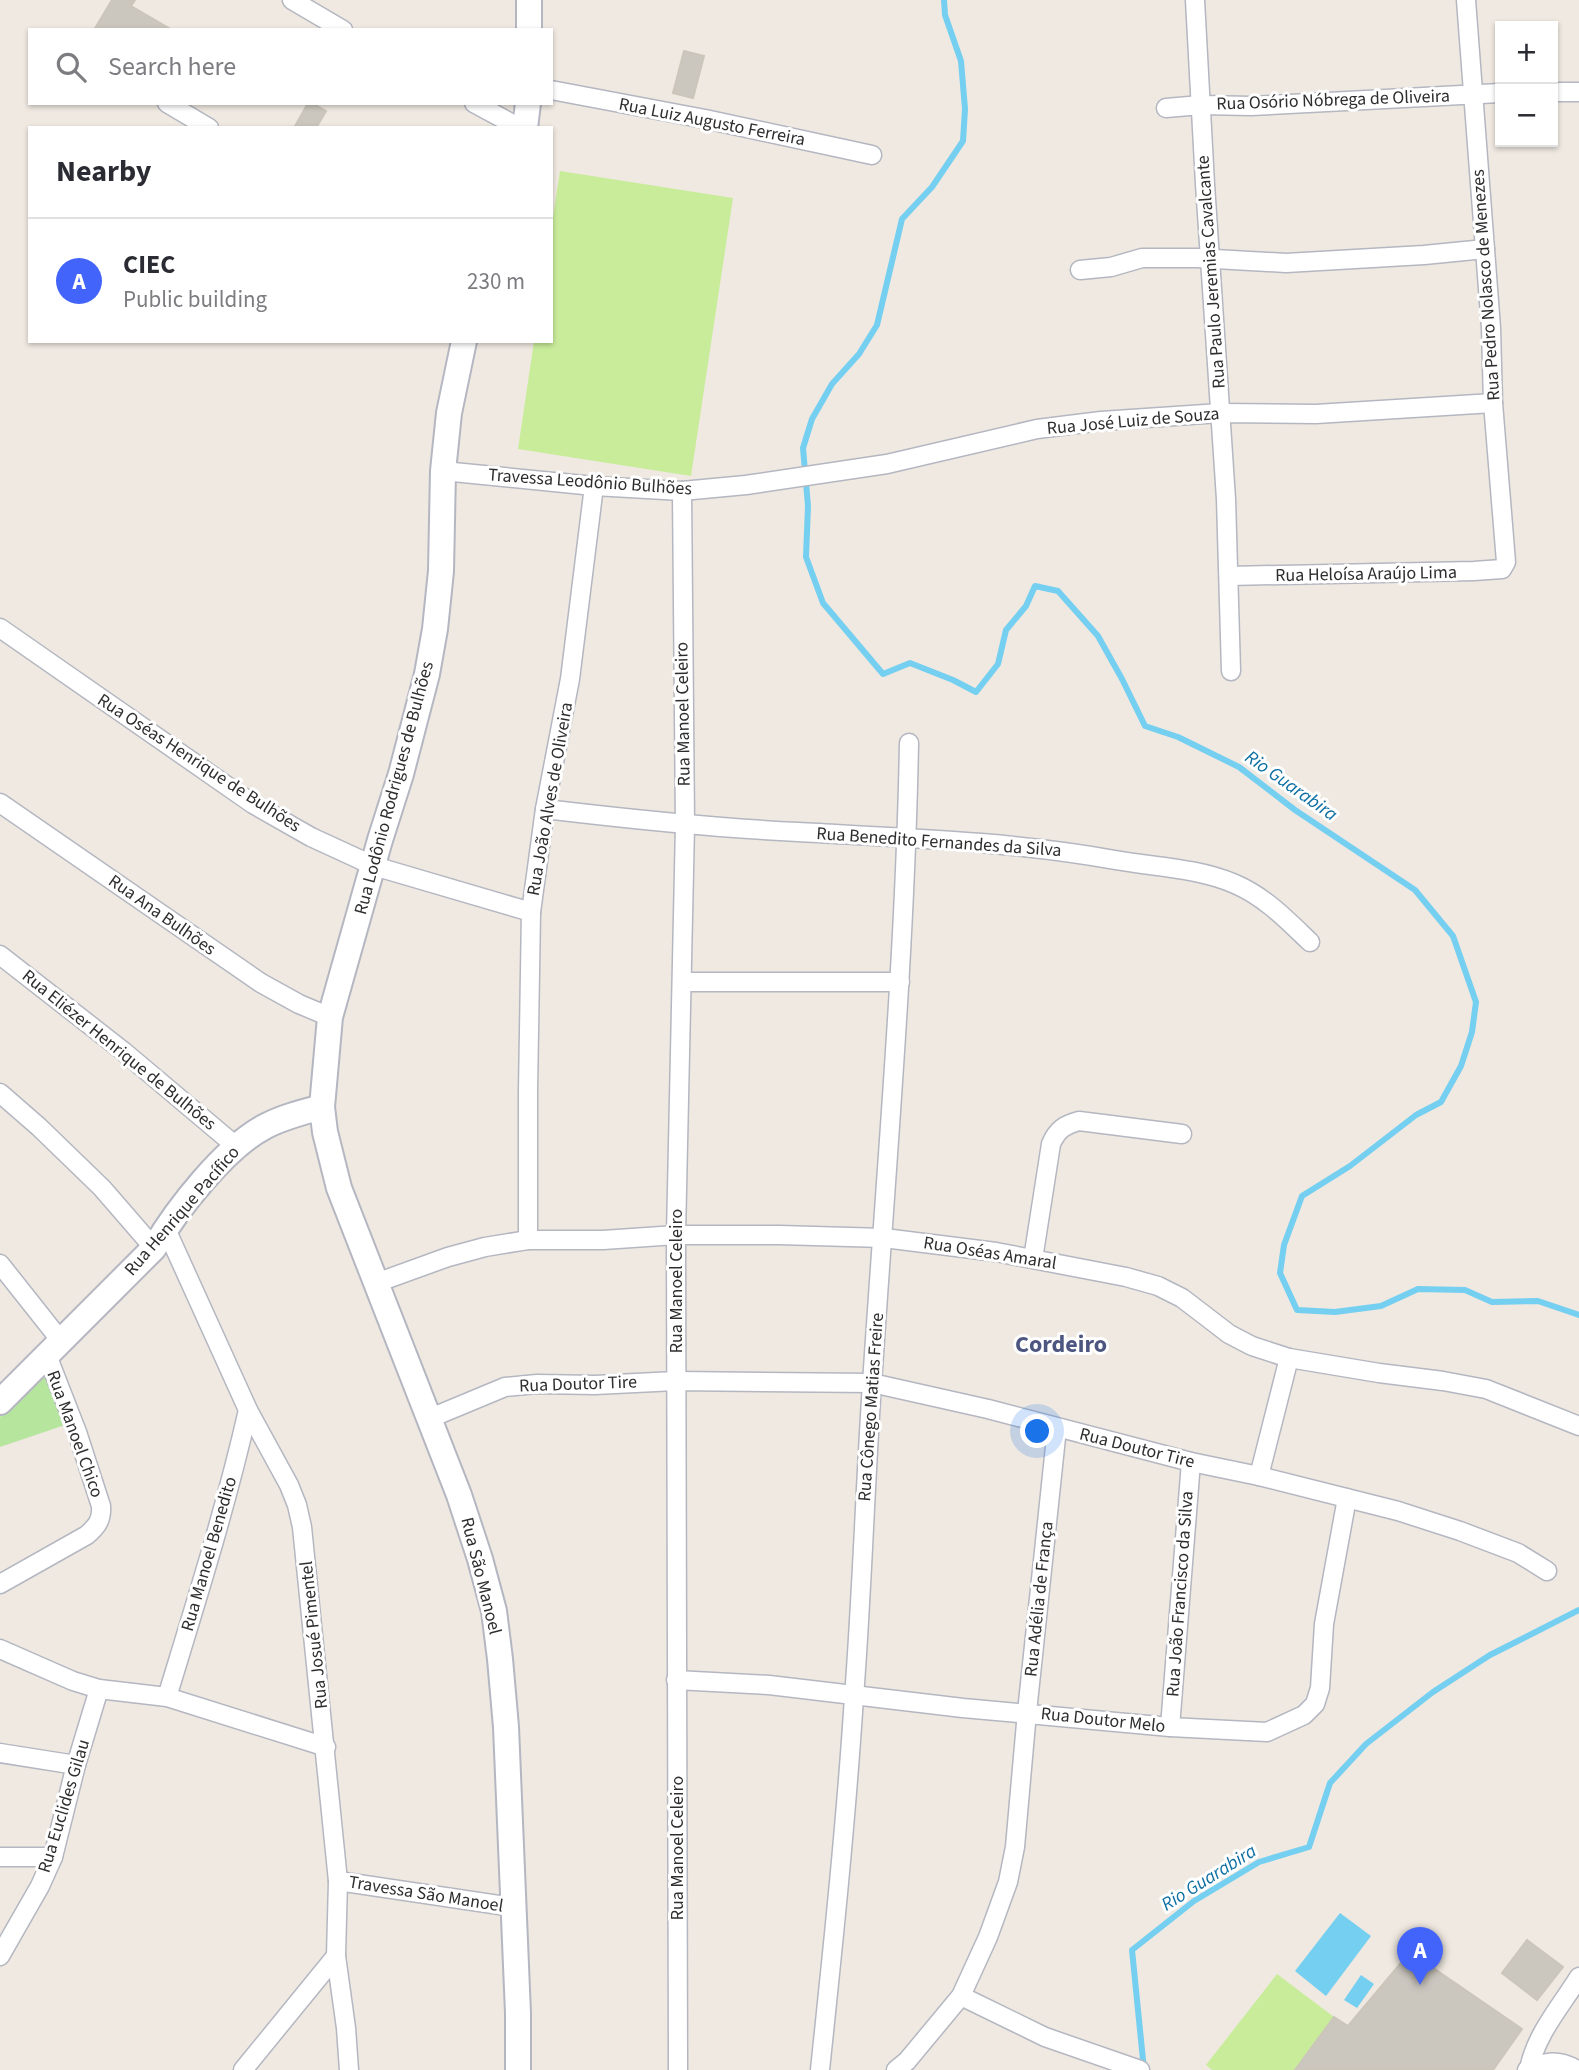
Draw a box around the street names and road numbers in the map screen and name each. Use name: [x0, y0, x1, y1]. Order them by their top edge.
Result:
street label: Rua Osório Nóbrega de Oliveira: [1216, 83, 1450, 117]
street label: Rua Luiz Augusto Ferreira: [617, 92, 807, 152]
street label: Rua Paulo Jeremias Cavalcante: [1190, 154, 1232, 390]
street label: Rua Pedro Nolasco de Menezes: [1465, 168, 1507, 402]
street label: Rua José Luiz de Souza: [1046, 401, 1220, 441]
street label: Travessa Leodônio Bulhões: [487, 462, 693, 502]
street label: Rua Heloísa Araújo Lima: [1275, 560, 1457, 588]
street label: Rua Manoel Celeiro: [669, 642, 697, 786]
street label: Rua Lodônio Rodrigues de Bulhões: [348, 659, 440, 917]
street label: Rua Oséas Henrique de Bulhões: [92, 688, 306, 838]
street label: Rua João Alves de Oliveira: [521, 700, 579, 898]
street label: Rua Benedito Fernandes da Silva: [816, 821, 1062, 863]
street label: Rua Ana Bulhões: [103, 869, 221, 961]
street label: Rua Eliézer Henrique de Bulhões: [17, 964, 221, 1136]
street label: Rua Henrique Pacífico: [119, 1141, 245, 1281]
street label: Rua Manoel Celeiro: [664, 1209, 689, 1353]
street label: Rua Oséas Amaral: [922, 1230, 1058, 1276]
street label: Rua Cônego Matias Freire: [852, 1312, 890, 1502]
street label: Rua Manoel Chico: [40, 1367, 110, 1501]
street label: Rua Doutor Tire: [519, 1369, 637, 1399]
street label: Rua Doutor Tire: [1077, 1422, 1197, 1474]
street label: Rua Manoel Benedito: [175, 1474, 243, 1634]
street label: Rua João Francisco da Silva: [1160, 1490, 1200, 1698]
street label: Rua São Manoel: [454, 1515, 508, 1637]
street label: Rua Adélia de França: [1018, 1520, 1060, 1678]
street label: Rua Josué Pimentel: [294, 1560, 334, 1710]
street label: Rua Doutor Melo: [1039, 1701, 1167, 1739]
street label: Rua Euclides Gilau: [32, 1736, 96, 1876]
street label: Rua Manoel Celeiro: [665, 1776, 690, 1920]
street label: Travessa São Manoel: [347, 1869, 505, 1919]

